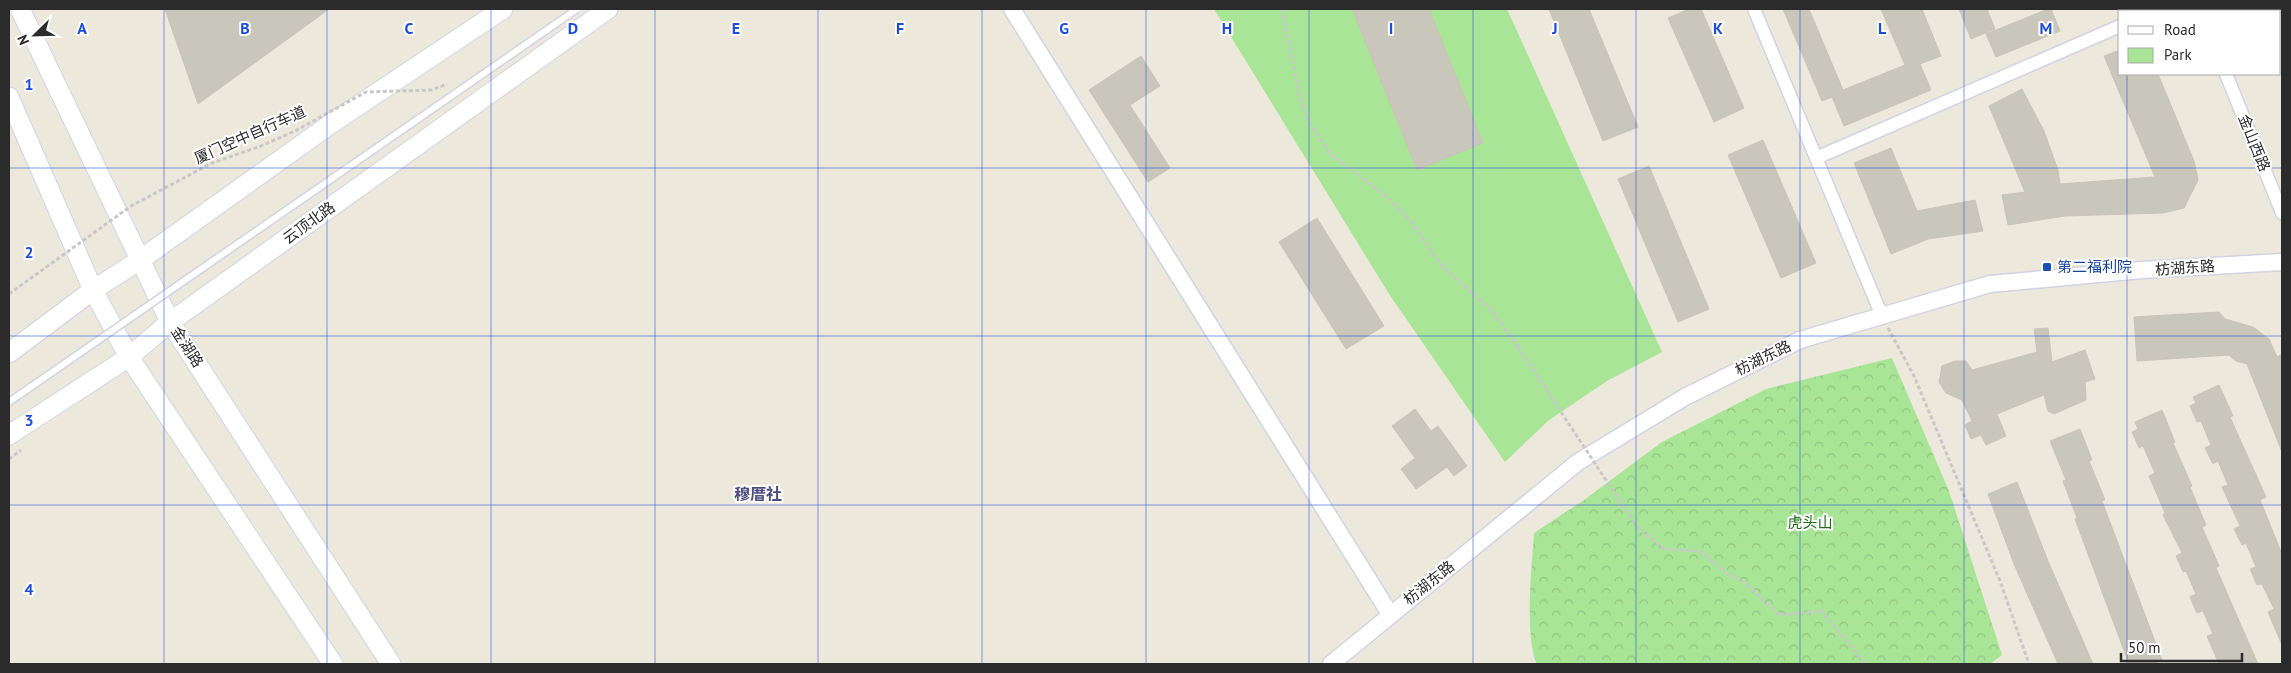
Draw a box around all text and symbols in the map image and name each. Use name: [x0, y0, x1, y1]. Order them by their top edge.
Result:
north arrow: [10, 10, 60, 60]
legend: [2118, 10, 2281, 75]
text: A: [77, 18, 87, 38]
text: B: [240, 18, 250, 38]
text: C: [405, 18, 414, 38]
text: D: [568, 18, 578, 38]
text: E: [732, 18, 740, 38]
text: F: [896, 18, 904, 38]
text: G: [1059, 18, 1069, 38]
text: H: [1222, 18, 1232, 38]
text: I: [1389, 18, 1393, 38]
text: J: [1551, 18, 1558, 38]
text: K: [1713, 18, 1723, 38]
text: L: [1878, 18, 1887, 38]
text: M: [2040, 18, 2052, 38]
text: Road: [2164, 20, 2196, 39]
text: N: [13, 32, 33, 48]
text: Park: [2164, 45, 2192, 64]
text: 1: [24, 74, 34, 94]
street label: 厦门空中自行车道: [191, 101, 308, 168]
street label: 金山西路: [2234, 111, 2275, 174]
street label: 云顶北路: [279, 197, 339, 248]
text: 2: [24, 242, 34, 262]
street label: 枋湖东路: [2154, 256, 2216, 279]
place label: 第二福利院: [2057, 257, 2132, 276]
marker: 第二福利院: [2041, 261, 2053, 273]
street label: 金湖路: [167, 323, 208, 371]
street label: 枋湖东路: [1732, 336, 1794, 379]
text: 3: [24, 410, 34, 430]
district label: 穆厝社: [734, 484, 782, 504]
park label: 虎头山: [1787, 513, 1833, 532]
street label: 枋湖东路: [1399, 556, 1458, 609]
text: 4: [24, 579, 34, 599]
scale bar: [2121, 630, 2242, 662]
text: 50 m: [2128, 638, 2161, 657]

